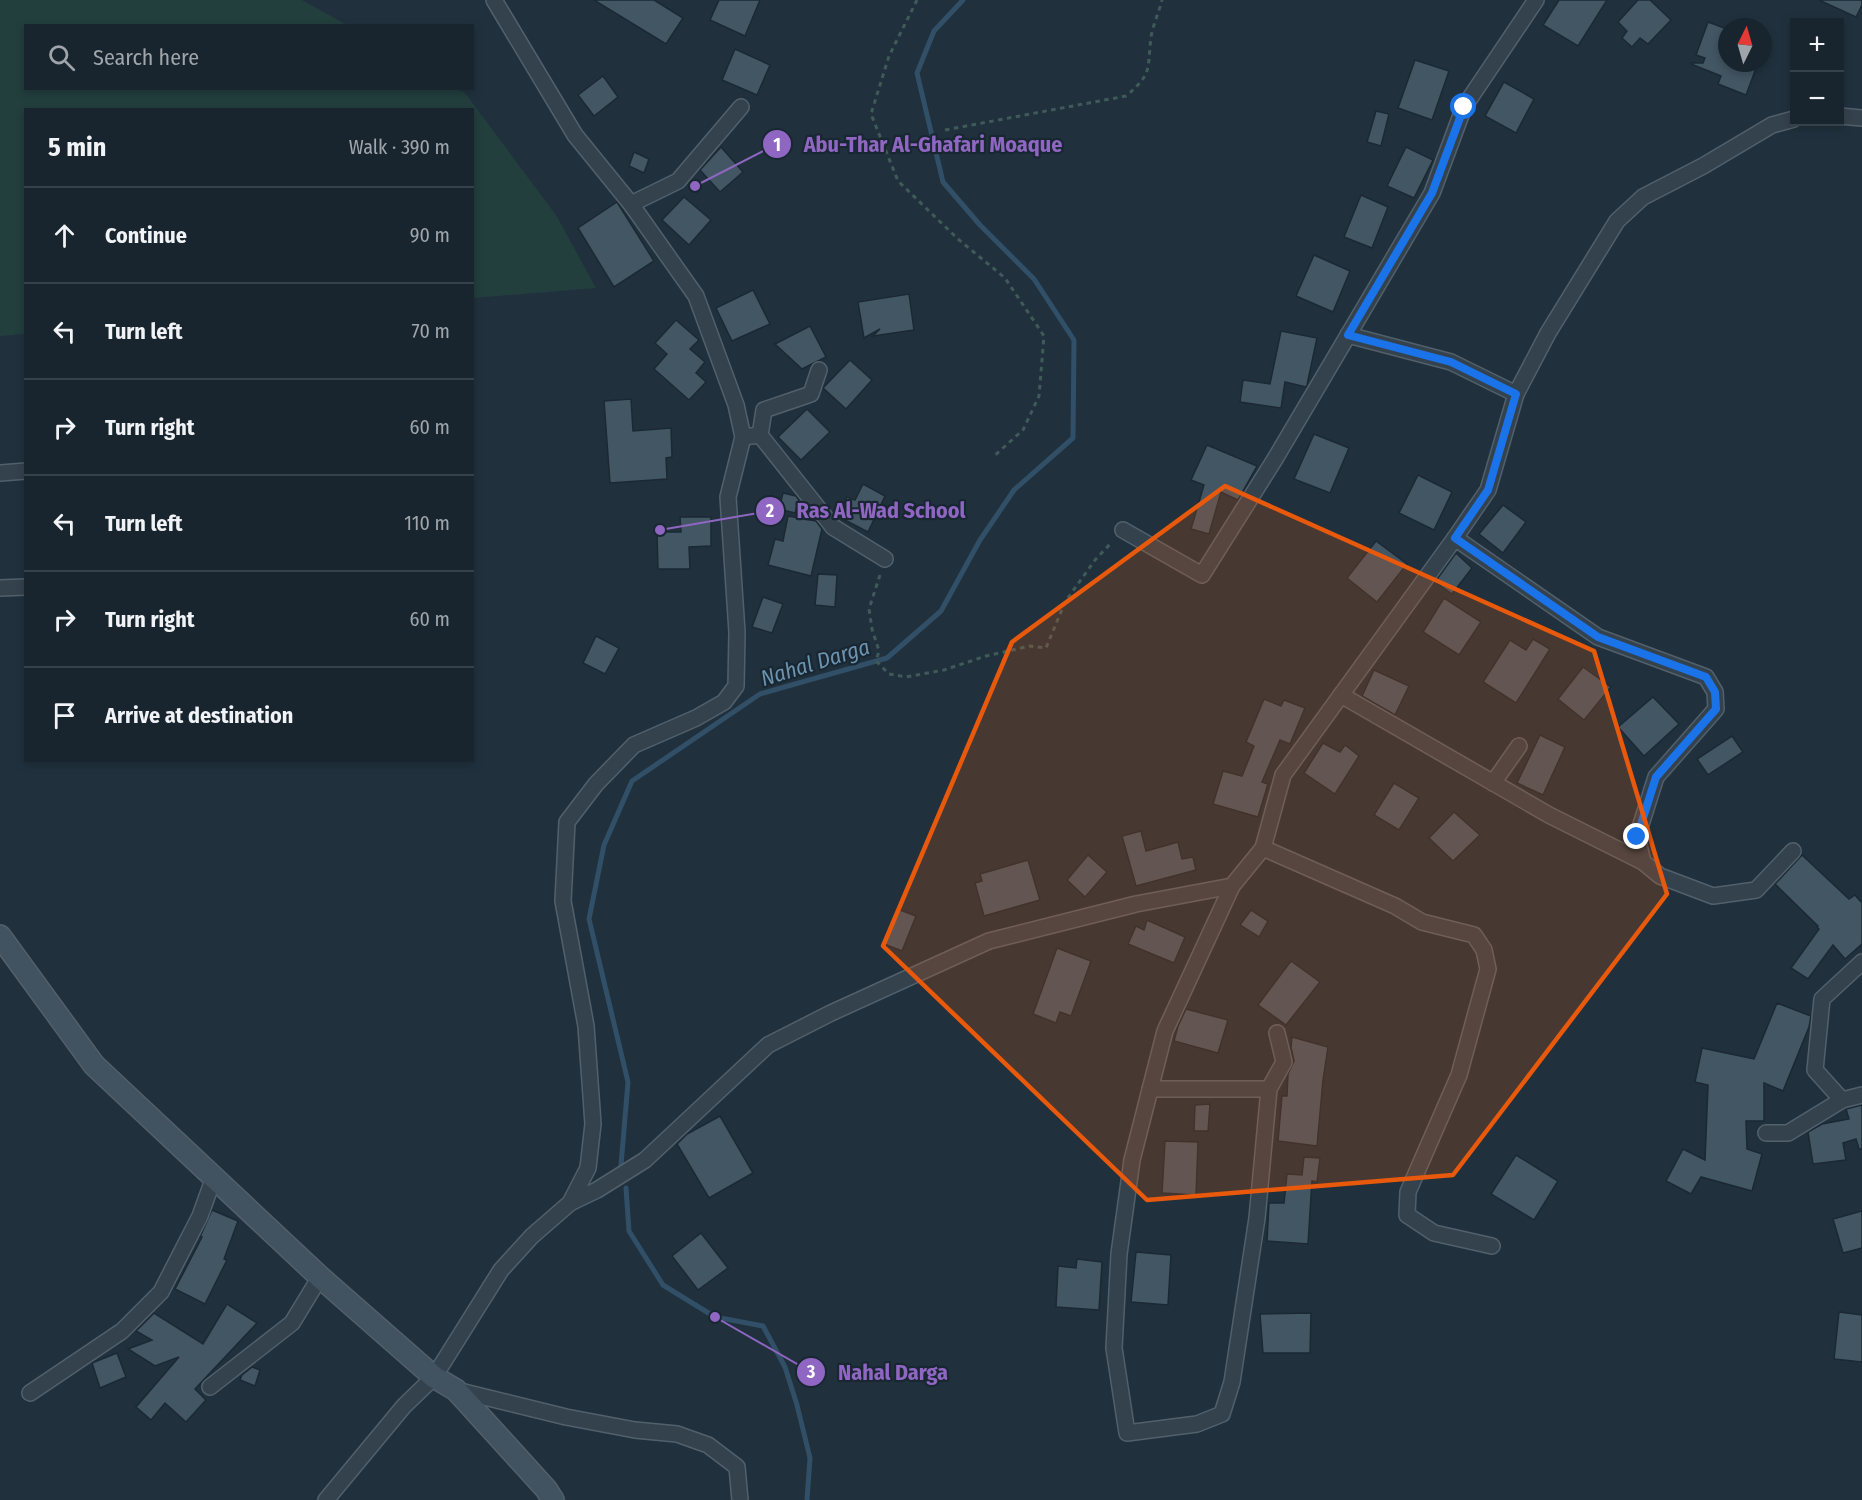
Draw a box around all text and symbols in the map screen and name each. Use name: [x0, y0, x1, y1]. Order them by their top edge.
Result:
north arrow: [1718, 18, 1772, 72]
map controls: [1790, 18, 1844, 126]
button: +: [1790, 18, 1844, 72]
search box: [24, 24, 474, 90]
icon: search: [45, 41, 78, 74]
text: Search here: [93, 44, 199, 71]
button: −: [1790, 72, 1844, 126]
route start: [1450, 93, 1476, 119]
callout: Abu-Thar Al-Ghafari Moaque: [762, 124, 1074, 164]
text: Abu-Thar Al-Ghafari Moaque: [803, 131, 1062, 158]
text: 5 min: [48, 132, 106, 163]
text: 1: [773, 134, 781, 156]
text: Walk · 390 m: [349, 135, 450, 159]
icon: ahead: [48, 219, 81, 252]
text: Continue: [105, 222, 187, 249]
text: 90 m: [410, 223, 450, 247]
icon: left: [48, 315, 81, 348]
text: Turn left: [105, 318, 183, 345]
text: 70 m: [412, 319, 450, 343]
icon: right: [48, 411, 81, 444]
text: Turn right: [105, 414, 194, 441]
text: 60 m: [410, 415, 450, 439]
callout: Ras Al-Wad School: [755, 491, 978, 531]
text: Ras Al-Wad School: [796, 497, 967, 524]
text: 2: [765, 500, 774, 522]
icon: left: [48, 507, 81, 540]
text: Turn left: [105, 510, 183, 537]
text: 110 m: [404, 511, 450, 535]
icon: right: [48, 603, 81, 636]
text: Turn right: [105, 606, 194, 633]
text: 60 m: [410, 607, 450, 631]
water label: Nahal Darga: [757, 633, 873, 692]
icon: arrive: [48, 699, 81, 732]
text: Arrive at destination: [105, 702, 293, 729]
route end: [1623, 823, 1649, 849]
callout: Nahal Darga: [796, 1352, 960, 1392]
text: Nahal Darga: [838, 1359, 948, 1386]
text: 3: [806, 1361, 816, 1383]

